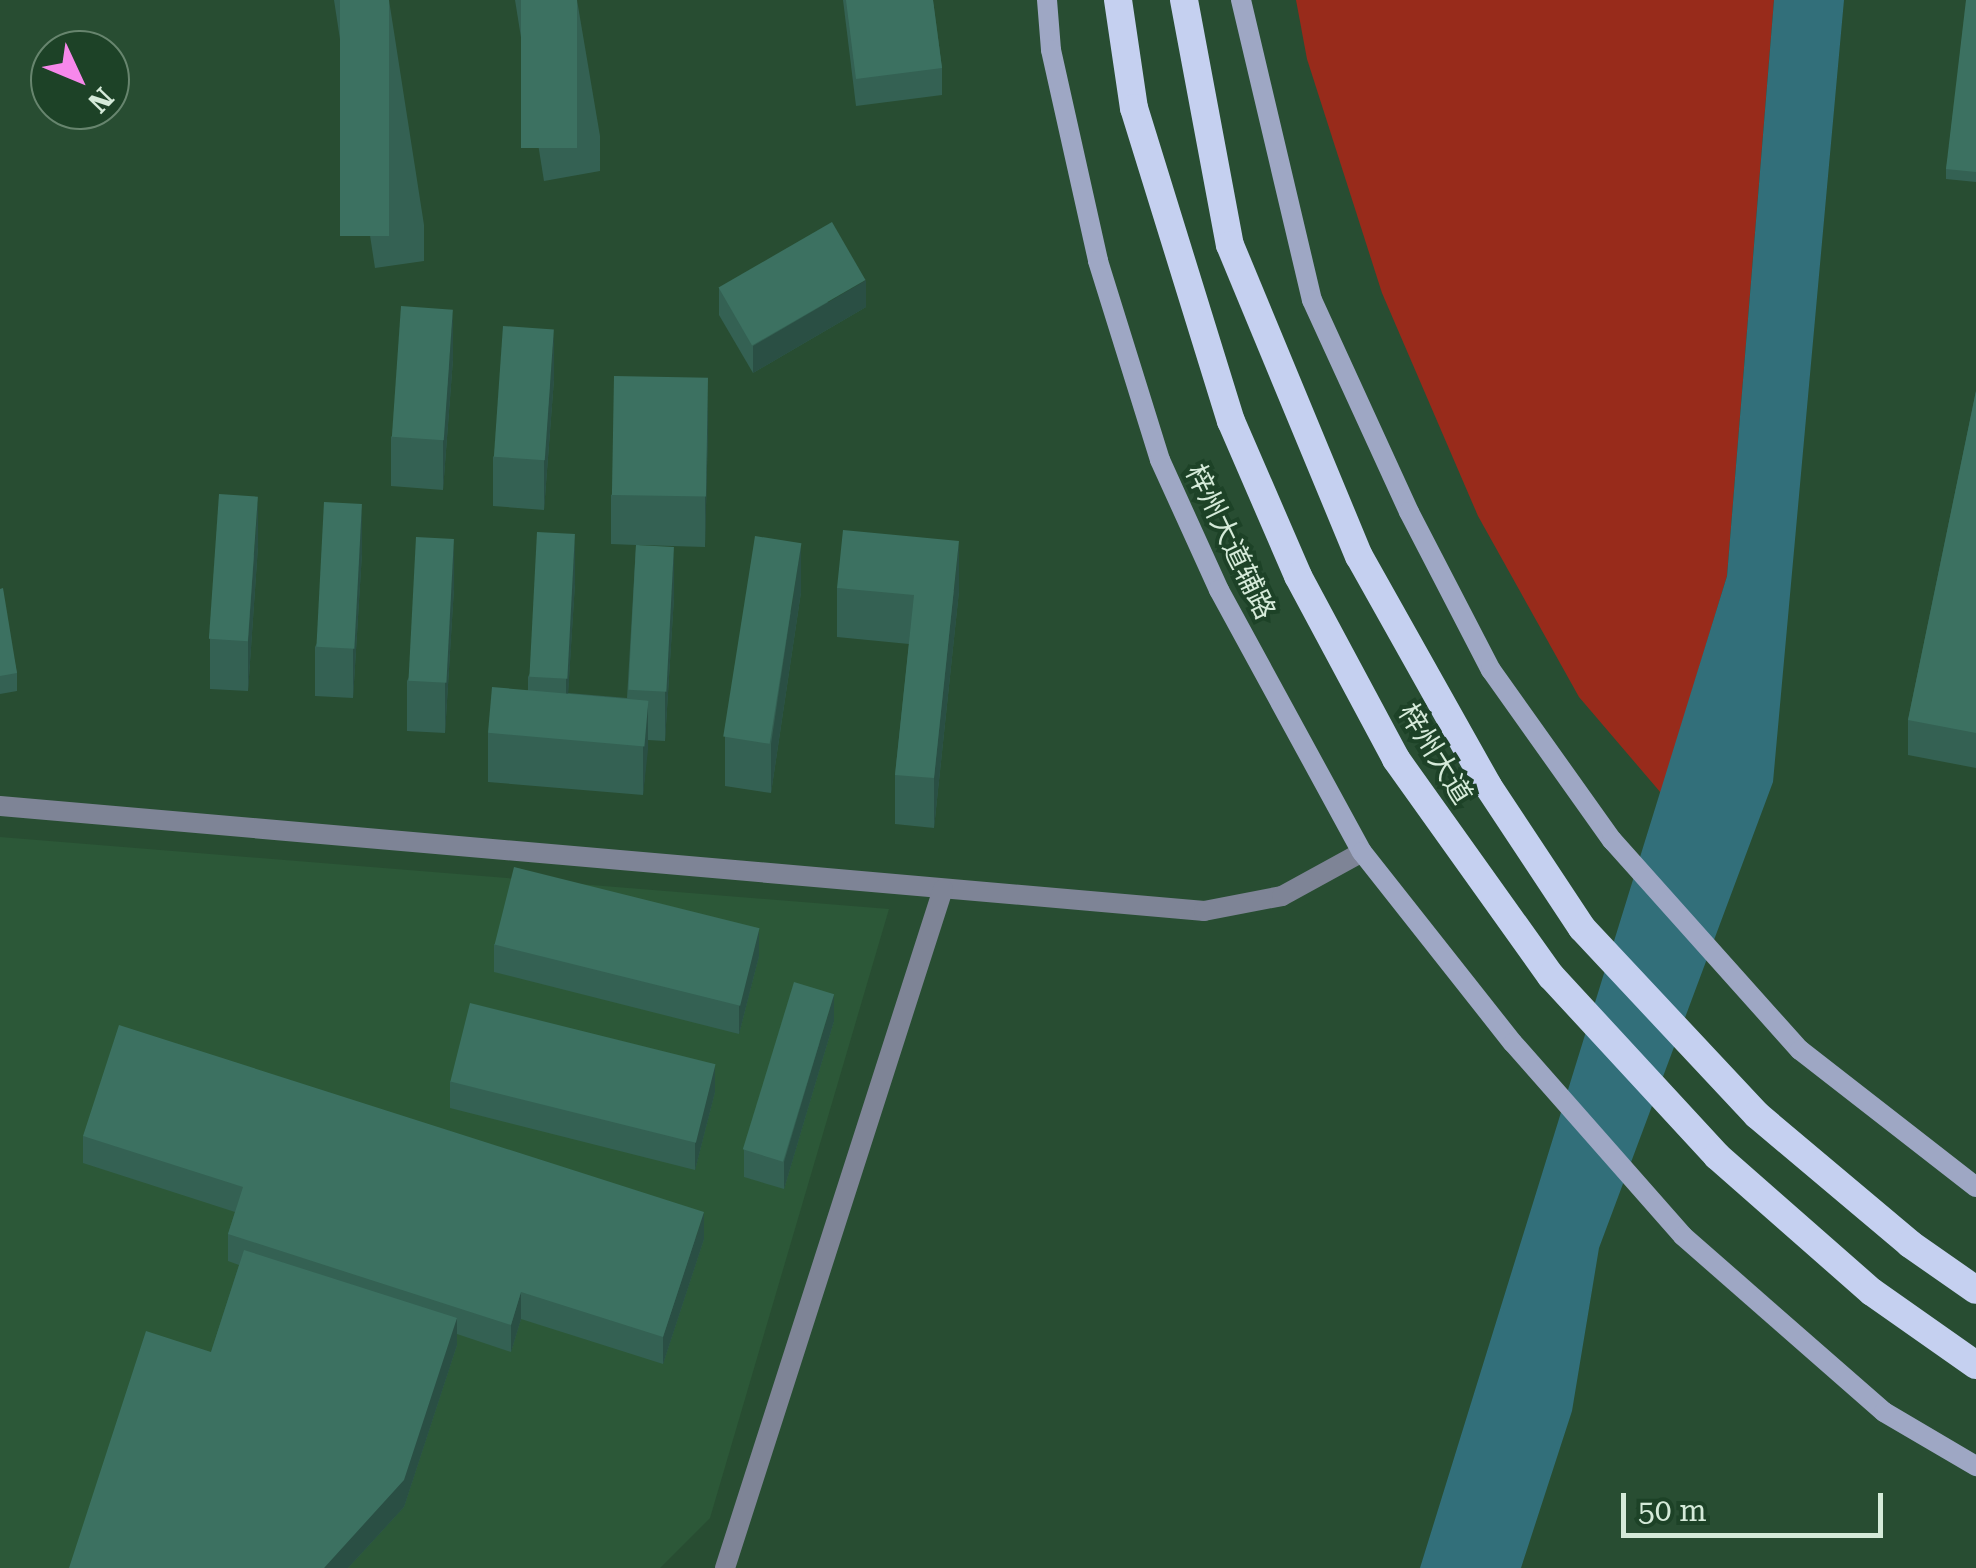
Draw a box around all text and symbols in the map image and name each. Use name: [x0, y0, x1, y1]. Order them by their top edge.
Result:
north arrow: [30, 30, 130, 130]
text: N: [81, 81, 120, 119]
street label: 梓州大道辅路: [1178, 459, 1282, 625]
street label: 梓州大道: [1391, 698, 1479, 810]
scale bar: [1626, 1473, 1888, 1535]
text: 50 m: [1638, 1493, 1707, 1528]

